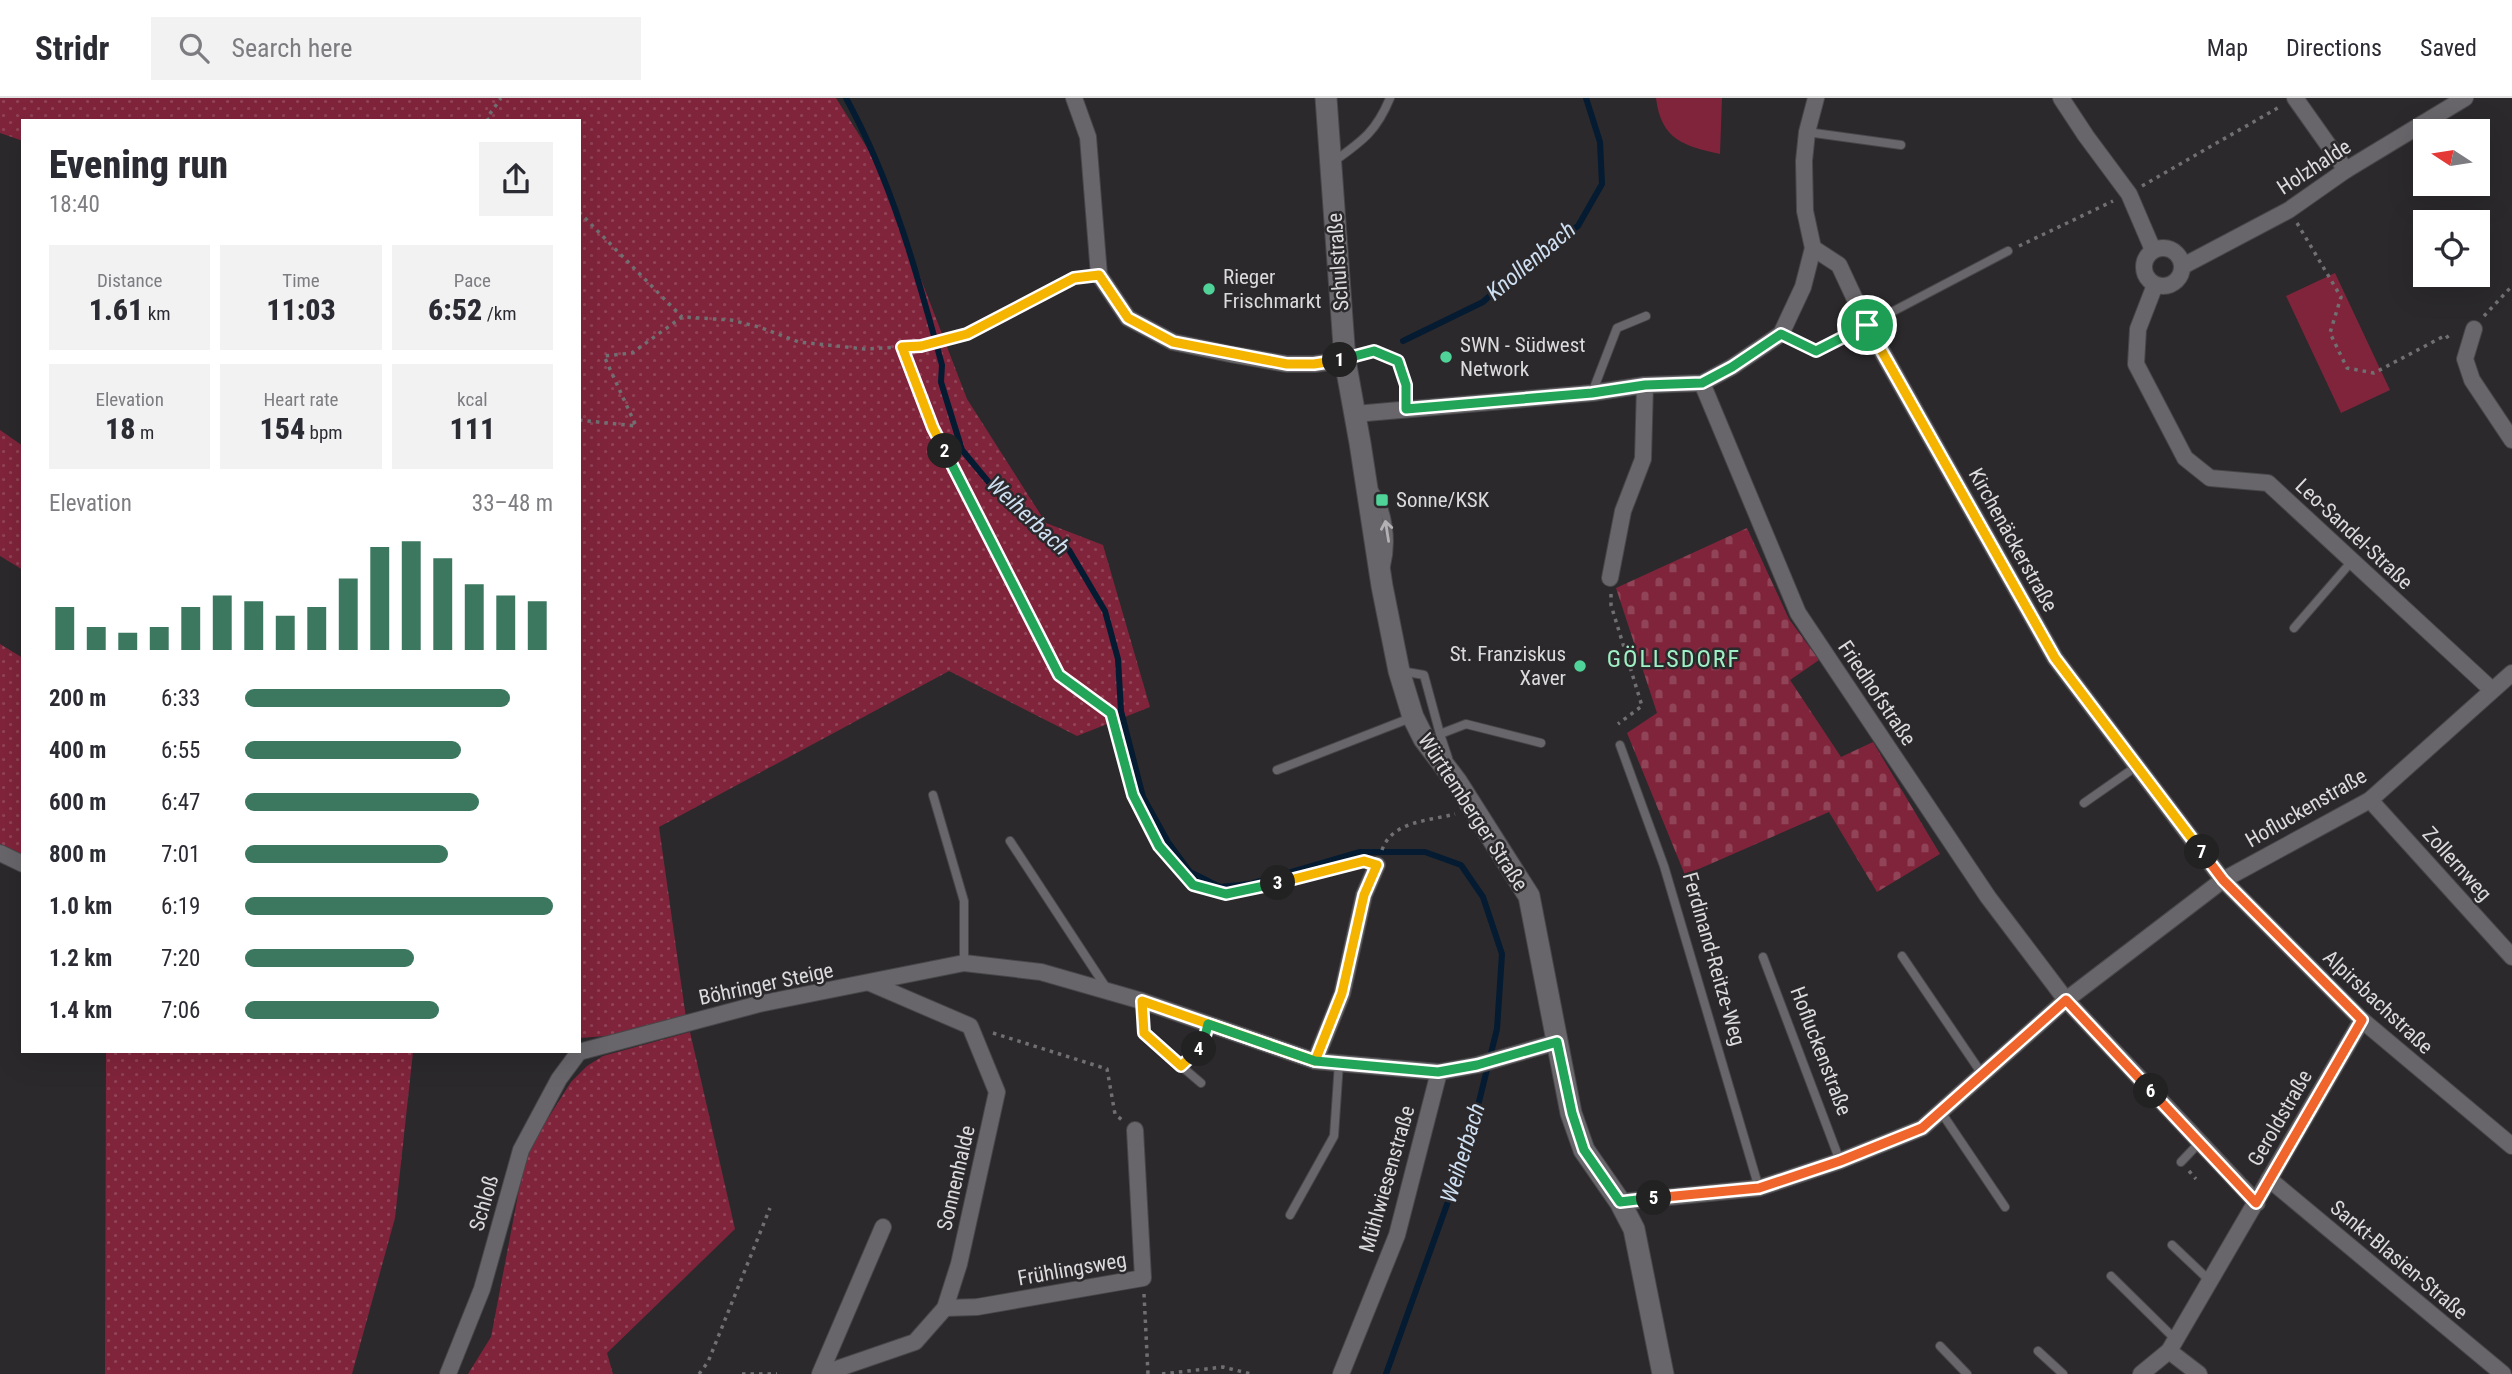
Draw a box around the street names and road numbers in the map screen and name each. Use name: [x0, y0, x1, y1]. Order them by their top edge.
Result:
street label: Holzhalde: [2273, 134, 2355, 200]
street label: Schulstraße: [1323, 212, 1353, 312]
street label: Kirchenäckerstraße: [1964, 464, 2062, 616]
street label: Leo-Sandel-Straße: [2291, 474, 2417, 594]
street label: Friedhofstraße: [1833, 636, 1921, 750]
street label: Württemberger Straße: [1413, 729, 1533, 895]
street label: Hofluckenstraße: [2241, 764, 2371, 852]
street label: Zollernweg: [2418, 822, 2496, 906]
street label: Ferdinand-Reitze-Weg: [1678, 870, 1750, 1048]
street label: Alpirsbachstraße: [2318, 945, 2438, 1059]
street label: Böhringer Steige: [697, 958, 836, 1010]
street label: Hofluckenstraße: [1785, 983, 1857, 1119]
street label: Geroldstraße: [2243, 1066, 2317, 1170]
street label: Mühlwiesenstraße: [1355, 1103, 1419, 1255]
street label: Sonnenhalde: [932, 1123, 980, 1233]
street label: Schloß: [465, 1172, 503, 1234]
street label: Sankt-Blasien-Straße: [2325, 1196, 2473, 1325]
street label: Frühlingsweg: [1016, 1248, 1128, 1290]

